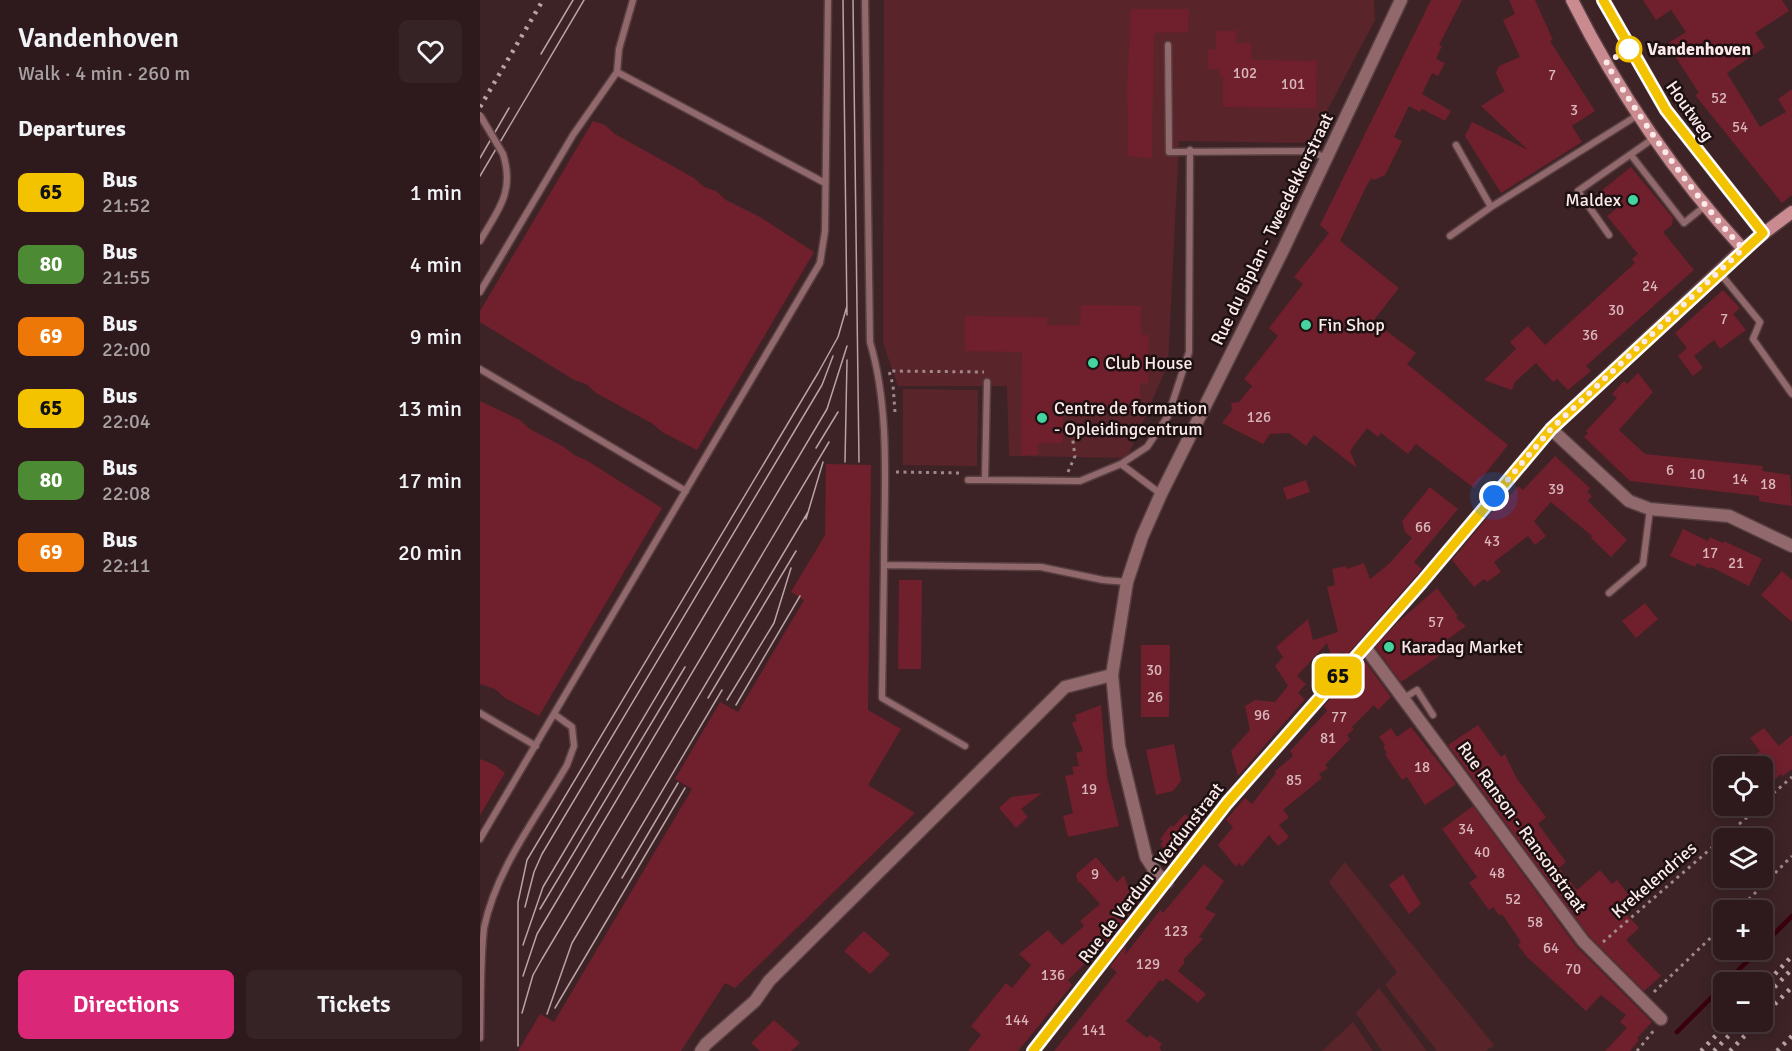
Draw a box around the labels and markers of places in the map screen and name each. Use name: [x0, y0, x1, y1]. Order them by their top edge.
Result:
marker: Vandenhoven: [1616, 36, 1642, 62]
place label: Vandenhoven: [1647, 38, 1751, 60]
place label: Maldex: [1565, 189, 1622, 211]
marker: Maldex: [1626, 193, 1640, 207]
place label: Fin Shop: [1318, 314, 1385, 336]
marker: Fin Shop: [1299, 318, 1313, 332]
place label: Club House: [1105, 352, 1192, 374]
marker: Club House: [1086, 356, 1100, 370]
place label: Centre de formation - Opleidingcentrum: [1054, 397, 1207, 440]
marker: Centre de formation - Opleidingcentrum: [1035, 411, 1049, 425]
place label: Karadag Market: [1401, 636, 1523, 658]
marker: Karadag Market: [1382, 640, 1396, 654]

